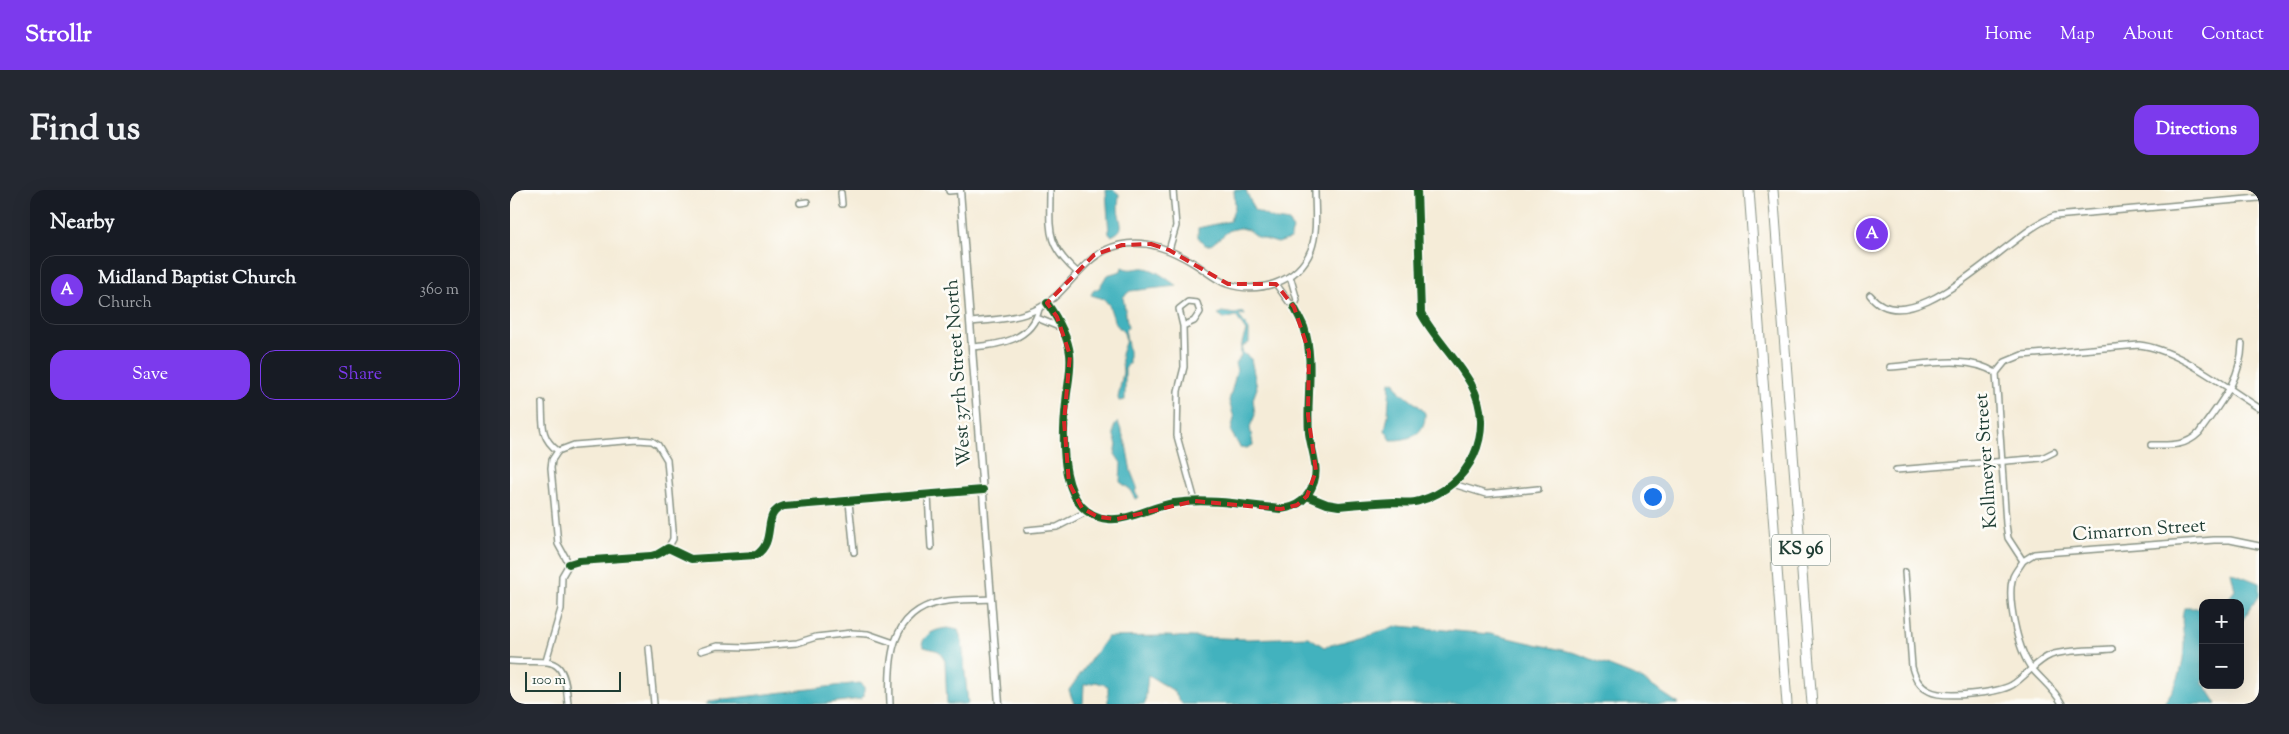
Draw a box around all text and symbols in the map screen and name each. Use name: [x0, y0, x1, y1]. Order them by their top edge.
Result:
text: Strollr: [25, 18, 92, 52]
text: Home: [1985, 22, 2032, 48]
text: Map: [2060, 22, 2095, 48]
text: About: [2123, 22, 2173, 48]
text: Contact: [2201, 22, 2264, 48]
text: Find us: [30, 105, 140, 156]
button: Directions: [2134, 105, 2259, 155]
text: Nearby: [50, 208, 115, 238]
pin: A: [1856, 215, 1888, 253]
text: Midland Baptist Church: [98, 265, 296, 292]
street label: West 37th Street North: [939, 278, 979, 468]
text: A: [61, 279, 74, 302]
text: 360 m: [420, 279, 459, 302]
text: Church: [98, 292, 152, 315]
button: Save: [50, 350, 250, 400]
button: Share: [260, 350, 460, 400]
street label: Kollmeyer Street: [1969, 392, 2005, 530]
your location: [1640, 484, 1666, 510]
street label: Cimarron Street: [2071, 513, 2207, 549]
road number: KS 96: [1772, 534, 1830, 566]
map controls: [2199, 599, 2244, 689]
button: +: [2199, 599, 2244, 644]
button: −: [2199, 644, 2244, 689]
scale bar: [525, 669, 621, 692]
text: 100 m: [532, 671, 566, 691]

